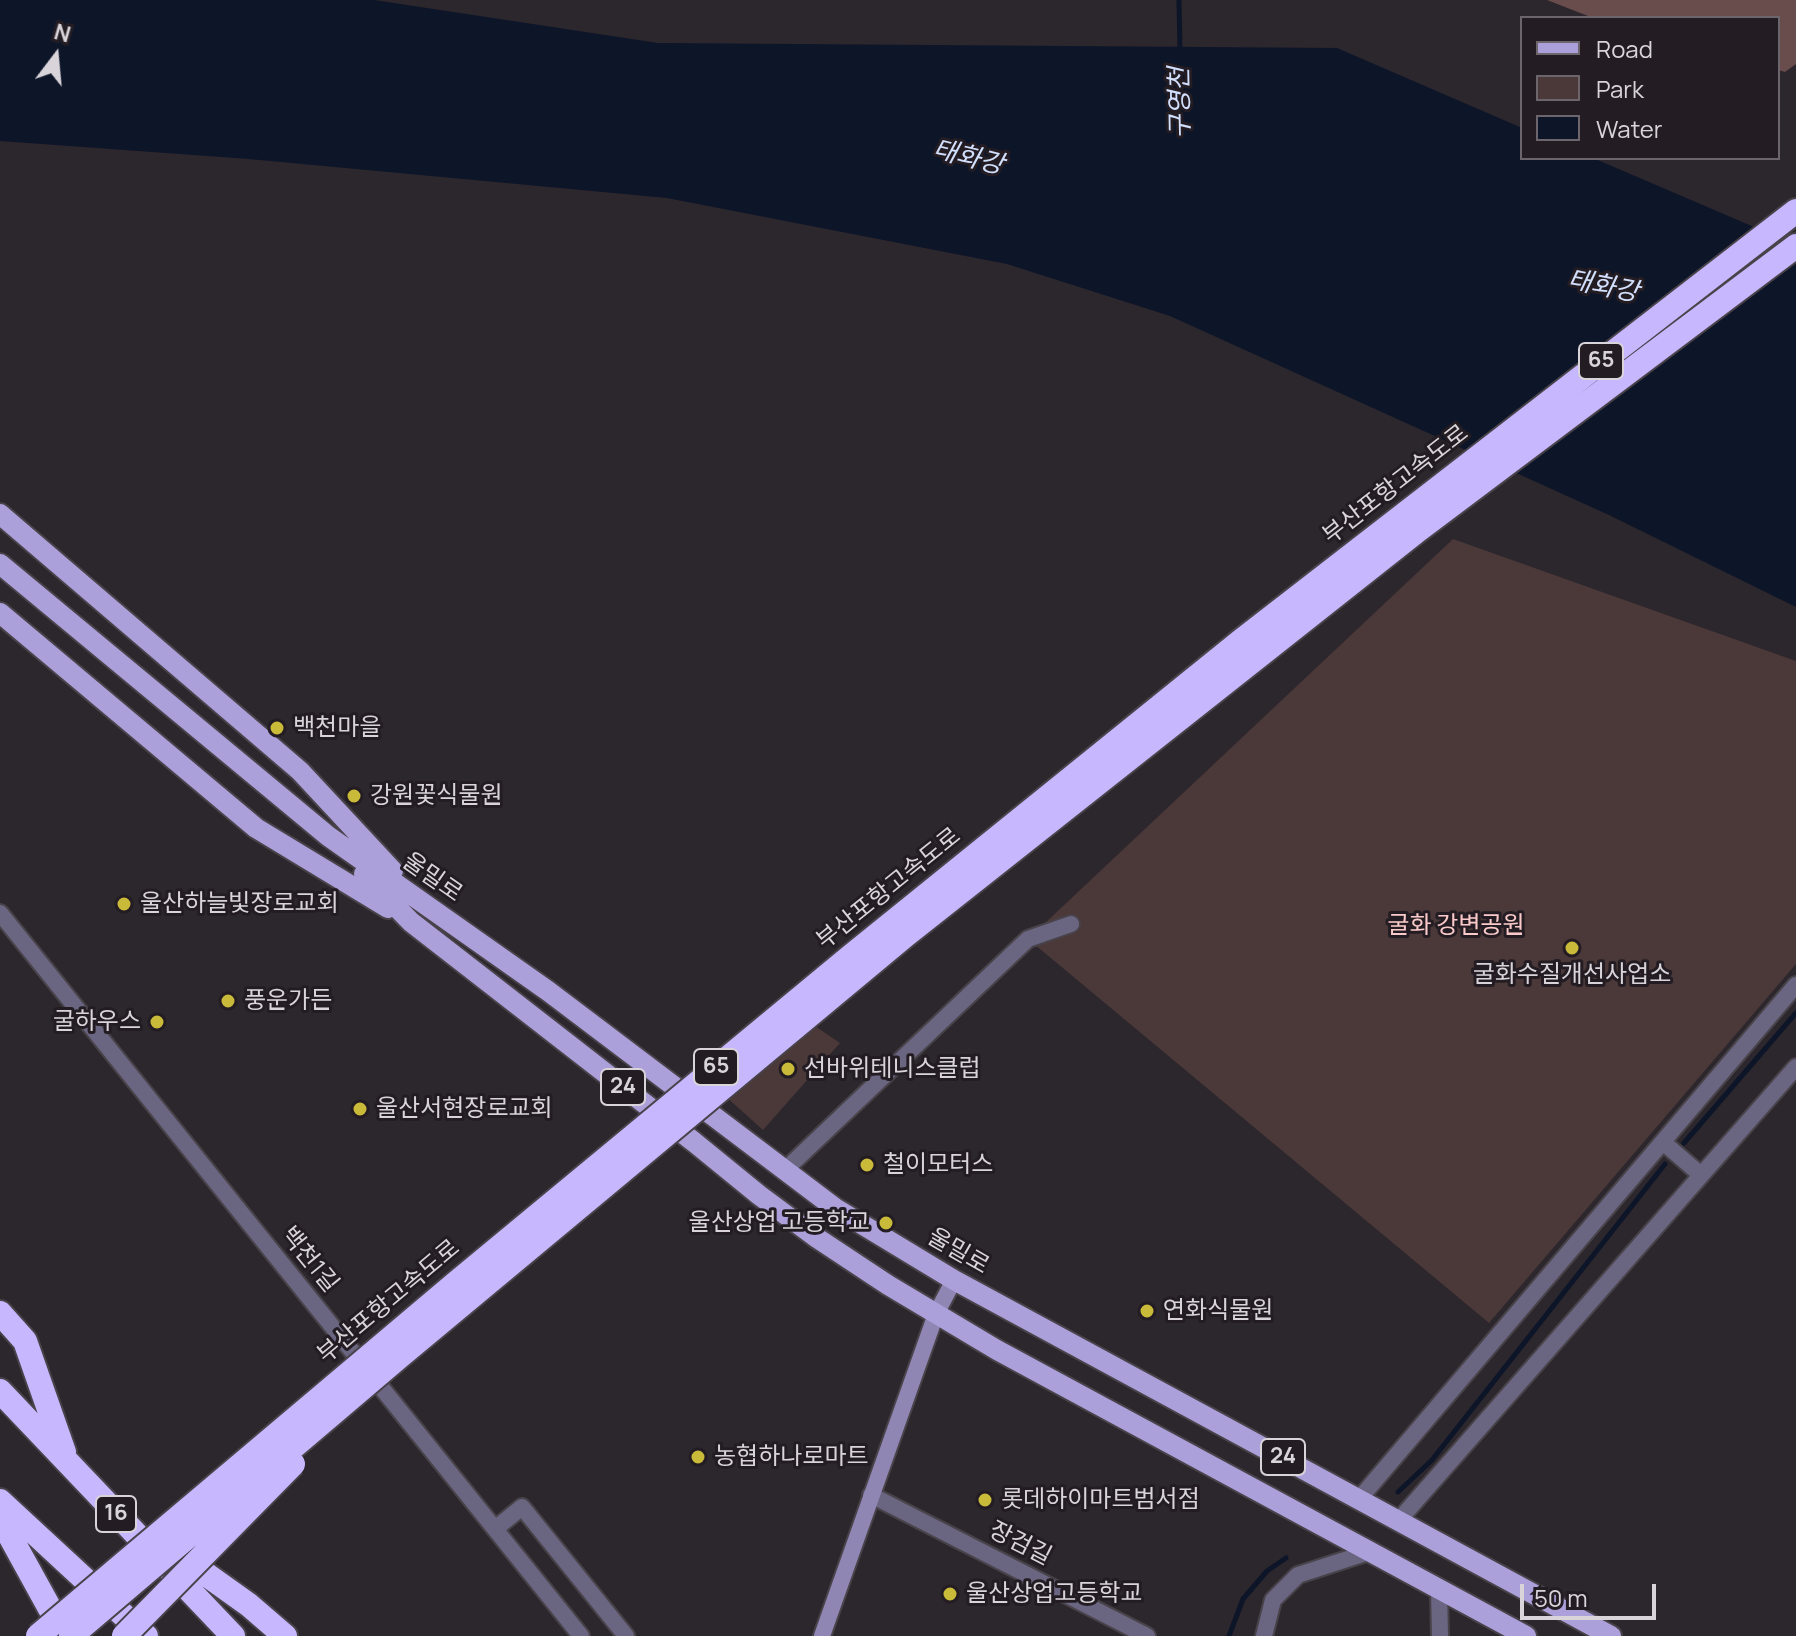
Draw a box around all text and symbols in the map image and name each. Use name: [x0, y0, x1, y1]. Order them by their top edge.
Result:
north arrow: [16, 16, 96, 96]
text: N: [51, 16, 74, 50]
legend: [1520, 16, 1780, 160]
text: Road: [1596, 32, 1653, 65]
water label: 구영천: [1165, 67, 1197, 139]
text: Park: [1596, 72, 1644, 105]
text: Water: [1596, 112, 1663, 145]
water label: 태화강: [929, 134, 1007, 182]
water label: 태화강: [1565, 265, 1641, 309]
road number: 65: [1579, 343, 1623, 379]
street label: 부산포항고속도로: [1318, 419, 1474, 551]
place label: 백천마을: [293, 714, 381, 742]
marker: 백천마을: [268, 719, 286, 737]
place label: 강원꽃식물원: [370, 782, 502, 810]
marker: 강원꽃식물원: [345, 787, 363, 805]
street label: 부산포항고속도로: [811, 822, 967, 956]
street label: 울밀로: [397, 847, 467, 909]
place label: 울산하늘빛장로교회: [140, 890, 339, 918]
marker: 울산하늘빛장로교회: [115, 895, 133, 913]
park label: 굴화 강변공원: [1387, 912, 1525, 940]
marker: 굴화수질개선사업소: [1563, 939, 1581, 957]
place label: 굴화수질개선사업소: [1473, 961, 1671, 989]
place label: 풍운가든: [244, 987, 332, 1015]
marker: 풍운가든: [219, 992, 237, 1010]
place label: 굴하우스: [53, 1008, 141, 1036]
marker: 굴하우스: [148, 1013, 166, 1031]
road number: 65: [694, 1049, 738, 1085]
place label: 선바위테니스클럽: [804, 1055, 981, 1083]
marker: 선바위테니스클럽: [779, 1060, 797, 1078]
road number: 24: [601, 1069, 645, 1105]
place label: 울산서현장로교회: [376, 1095, 553, 1123]
marker: 울산서현장로교회: [351, 1100, 369, 1118]
place label: 철이모터스: [883, 1151, 993, 1179]
marker: 철이모터스: [858, 1156, 876, 1174]
place label: 울산상업 고등학교: [689, 1209, 870, 1237]
marker: 울산상업 고등학교: [877, 1214, 895, 1232]
street label: 백천1길: [274, 1222, 344, 1298]
street label: 울밀로: [922, 1223, 994, 1281]
street label: 부산포항고속도로: [312, 1234, 466, 1370]
place label: 연화식물원: [1163, 1297, 1273, 1325]
marker: 연화식물원: [1138, 1302, 1156, 1320]
road number: 24: [1261, 1439, 1305, 1475]
place label: 농협하나로마트: [714, 1443, 869, 1471]
marker: 농협하나로마트: [689, 1448, 707, 1466]
place label: 롯데하이마트범서점: [1001, 1486, 1200, 1514]
marker: 롯데하이마트범서점: [976, 1491, 994, 1509]
road number: 16: [96, 1496, 136, 1532]
street label: 장검길: [984, 1516, 1056, 1572]
scale bar: [1524, 1568, 1660, 1618]
place label: 울산상업고등학교: [966, 1580, 1143, 1608]
text: 50 m: [1534, 1581, 1588, 1614]
marker: 울산상업고등학교: [941, 1585, 959, 1603]

